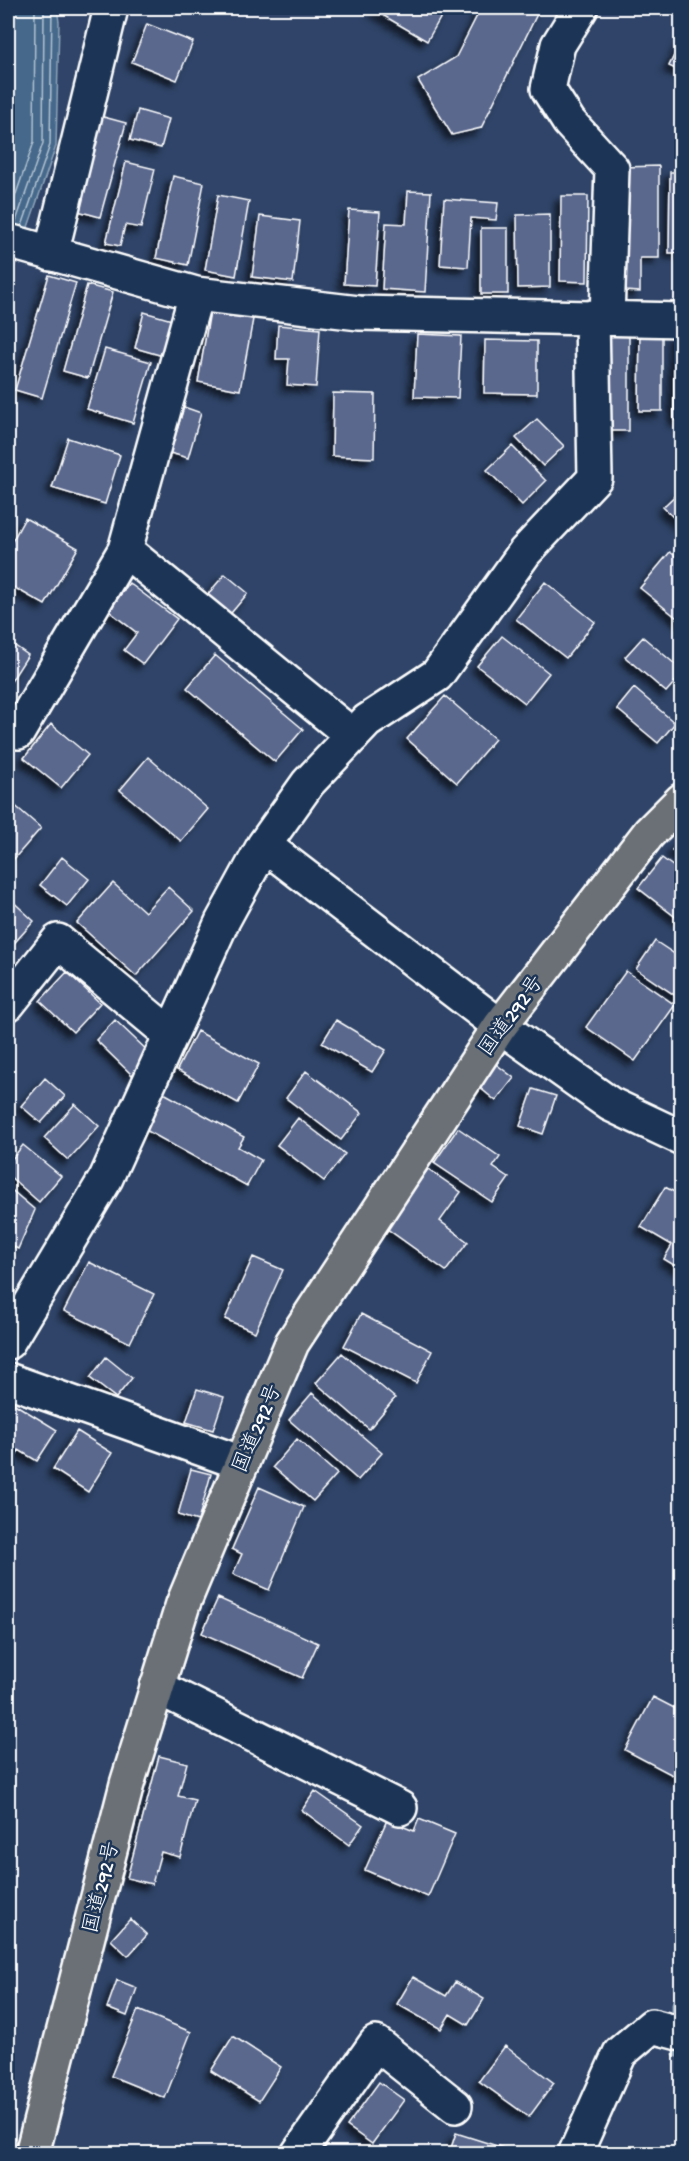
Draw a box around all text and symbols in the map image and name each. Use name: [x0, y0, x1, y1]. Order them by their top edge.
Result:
street label: 国道292号: [474, 971, 551, 1062]
street label: 国道292号: [228, 1381, 289, 1478]
street label: 国道292号: [79, 1839, 127, 1937]

